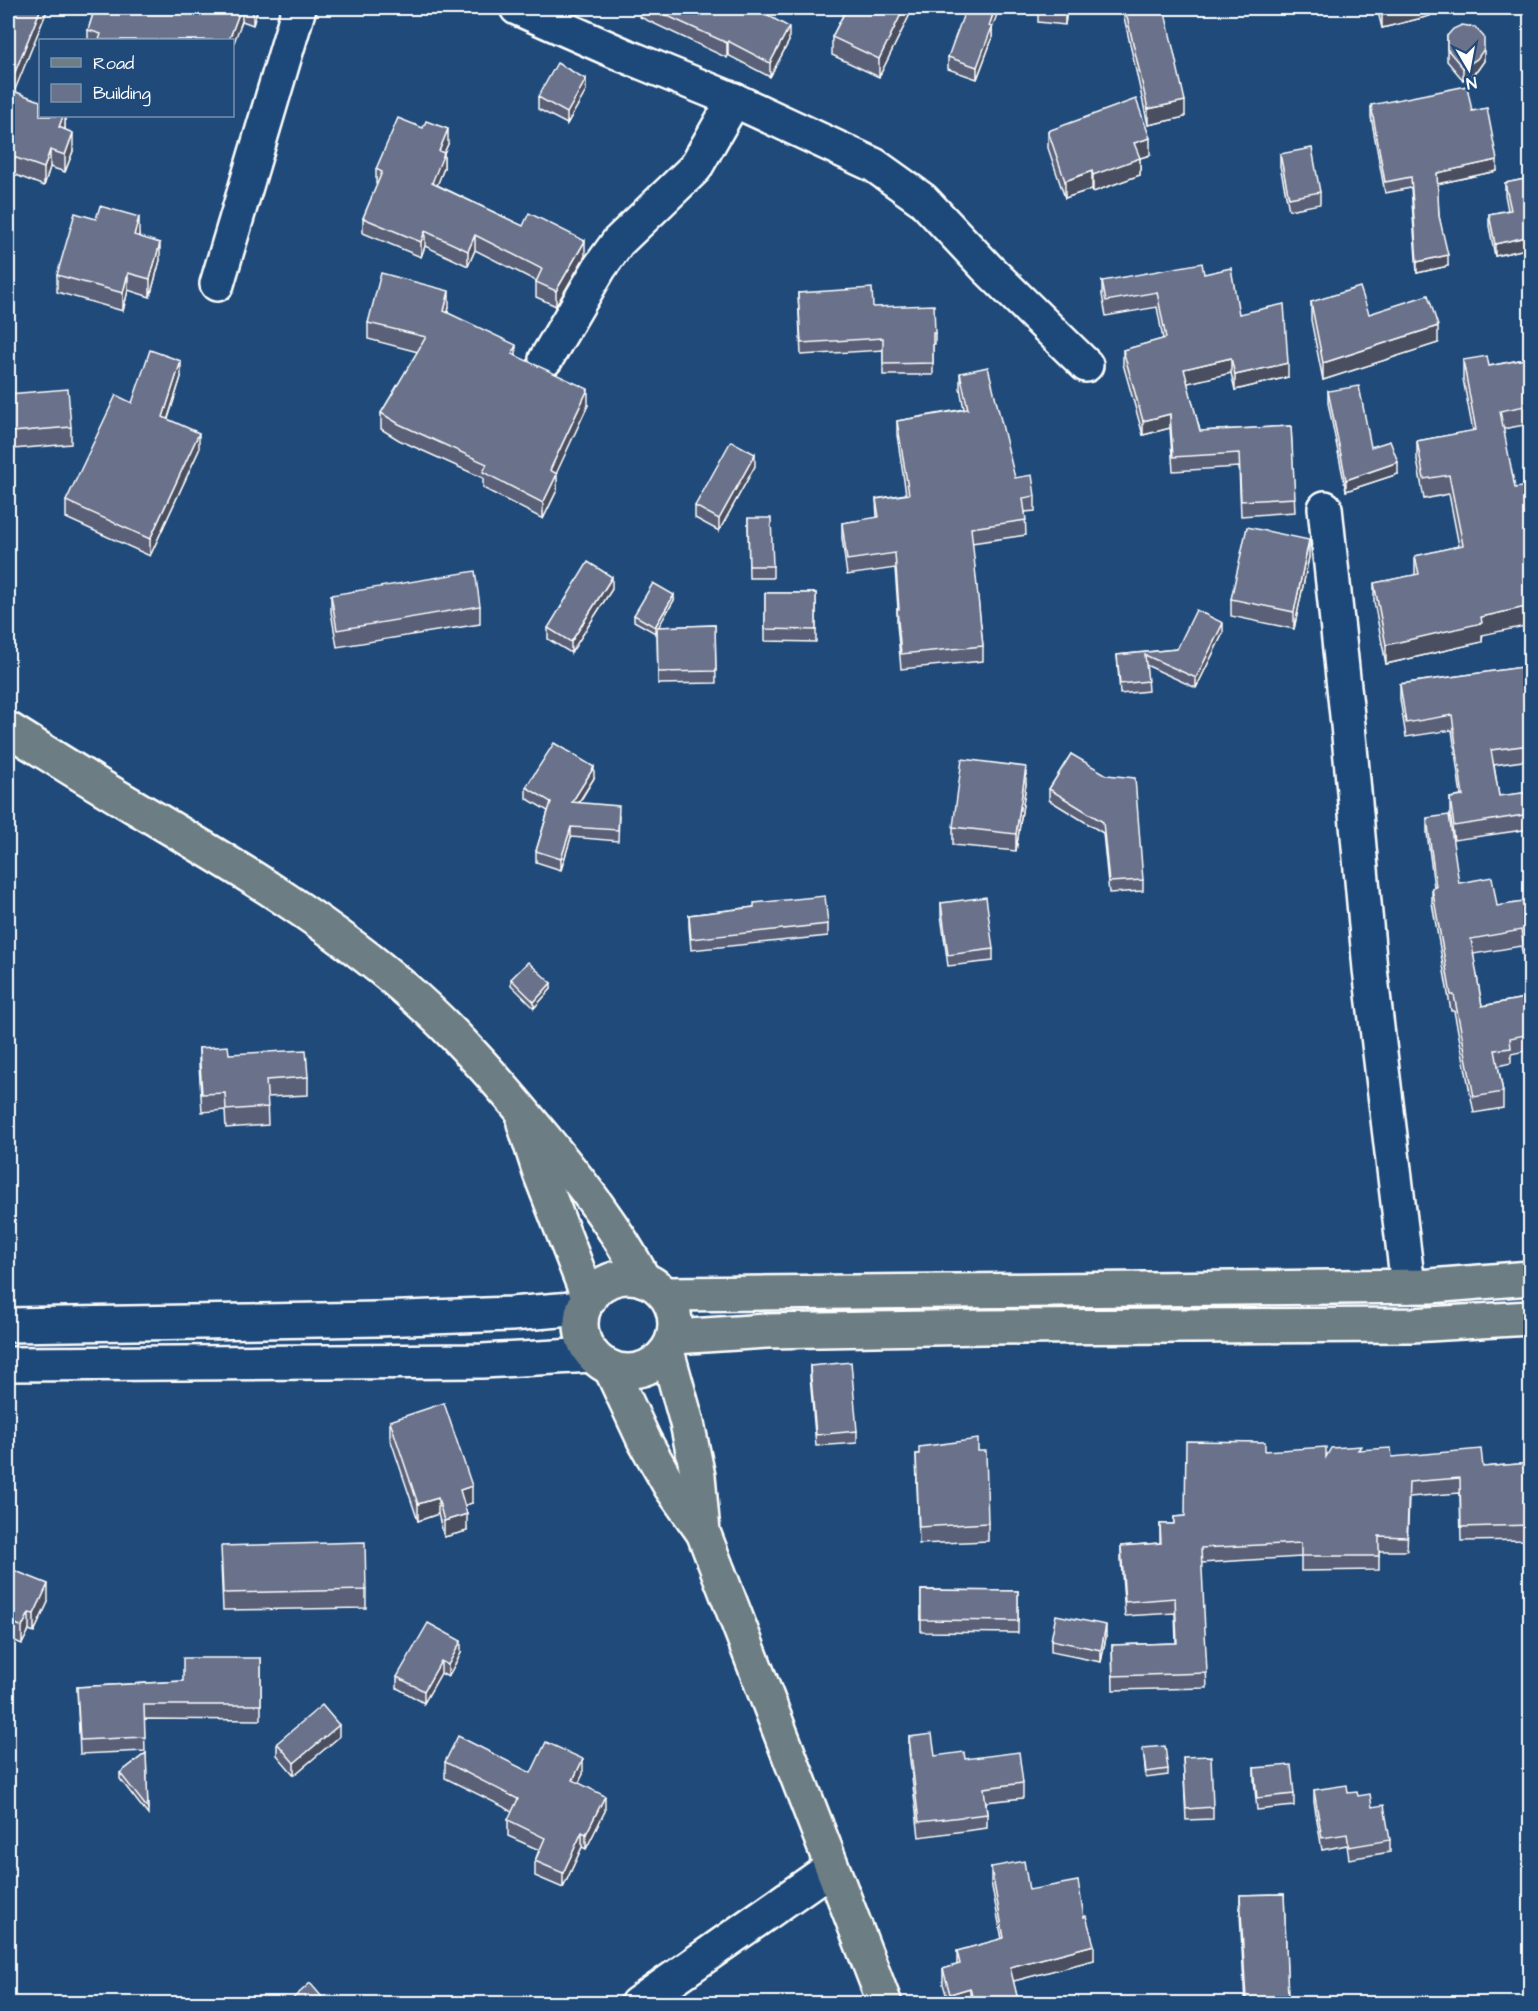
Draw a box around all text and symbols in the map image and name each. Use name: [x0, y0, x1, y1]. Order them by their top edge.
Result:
legend: [39, 39, 234, 117]
north arrow: [1439, 39, 1499, 99]
text: Road: [93, 51, 134, 76]
text: N: [1465, 71, 1478, 94]
text: Building: [93, 81, 151, 107]

